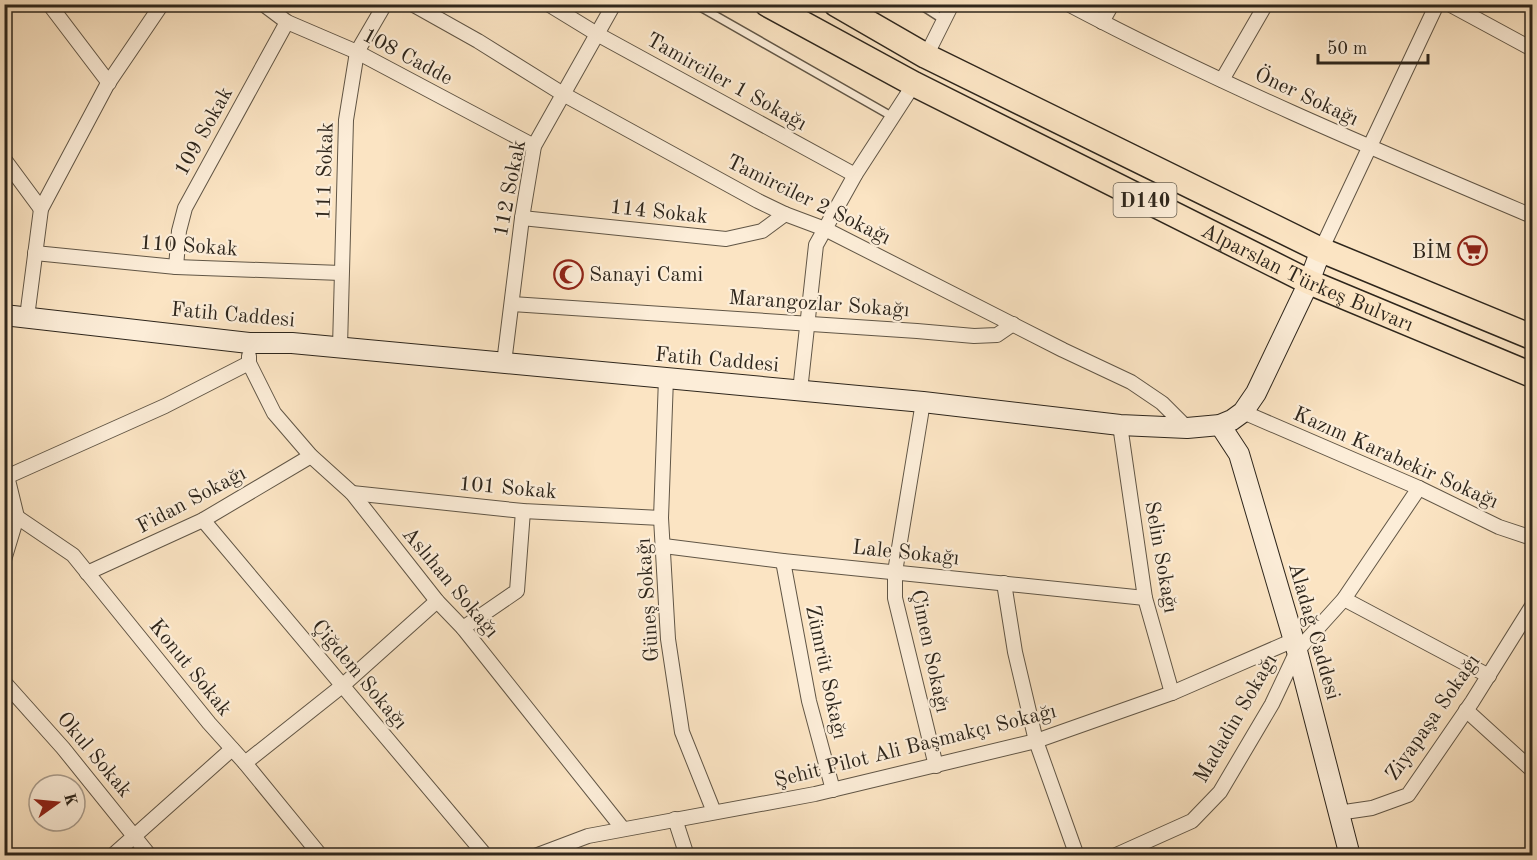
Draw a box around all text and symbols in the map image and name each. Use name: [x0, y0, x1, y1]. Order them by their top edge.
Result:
street label: 108 Cadde: [359, 25, 456, 90]
scale bar: [1318, 27, 1428, 65]
street label: Tamirciler 1 Sokağı: [643, 30, 810, 135]
text: 50 m: [1327, 40, 1367, 58]
street label: Öner Sokağı: [1251, 61, 1363, 131]
street label: 109 Sokak: [171, 84, 237, 180]
street label: 111 Sokak: [313, 122, 338, 220]
street label: 112 Sokak: [491, 138, 530, 238]
street label: Tamirciler 2 Sokağı: [723, 152, 894, 249]
road number: D140: [1114, 183, 1176, 217]
street label: 114 Sokak: [609, 197, 709, 228]
street label: Alparslan Türkeş Bulvarı: [1198, 221, 1416, 336]
street label: 110 Sokak: [139, 233, 239, 260]
supermarket icon: BİM: [1457, 235, 1489, 267]
place label: BİM: [1412, 238, 1452, 263]
mosque icon: Sanayi Cami: [552, 258, 584, 290]
place label: Sanayi Cami: [589, 265, 703, 286]
street label: Marangozlar Sokağı: [728, 288, 910, 321]
street label: Fatih Caddesi: [170, 300, 296, 331]
street label: Fatih Caddesi: [654, 345, 780, 376]
street label: Kazım Karabekir Sokağı: [1290, 404, 1501, 513]
street label: Fidan Sokağı: [134, 463, 250, 538]
street label: 101 Sokak: [458, 474, 558, 503]
street label: Selin Sokağı: [1140, 500, 1181, 615]
street label: Aslıhan Sokağı: [398, 524, 502, 642]
street label: Güneş Sokağı: [634, 537, 663, 663]
street label: Lale Sokağı: [851, 537, 960, 570]
street label: Aladağ Caddesi: [1284, 561, 1343, 702]
street label: Çimen Sokağı: [906, 588, 953, 715]
street label: Zümrüt Sokağı: [801, 603, 850, 741]
street label: Konut Sokak: [145, 616, 235, 720]
street label: Çiğdem Sokağı: [307, 616, 411, 734]
street label: Madadin Sokağı: [1191, 651, 1282, 787]
street label: Ziyapaşa Sokağı: [1382, 651, 1484, 785]
street label: Şehit Pilot Ali Başmakçı Sokağı: [772, 701, 1059, 792]
street label: Okul Sokak: [52, 708, 135, 802]
north arrow: [27, 773, 87, 833]
text: K: [60, 792, 79, 808]

